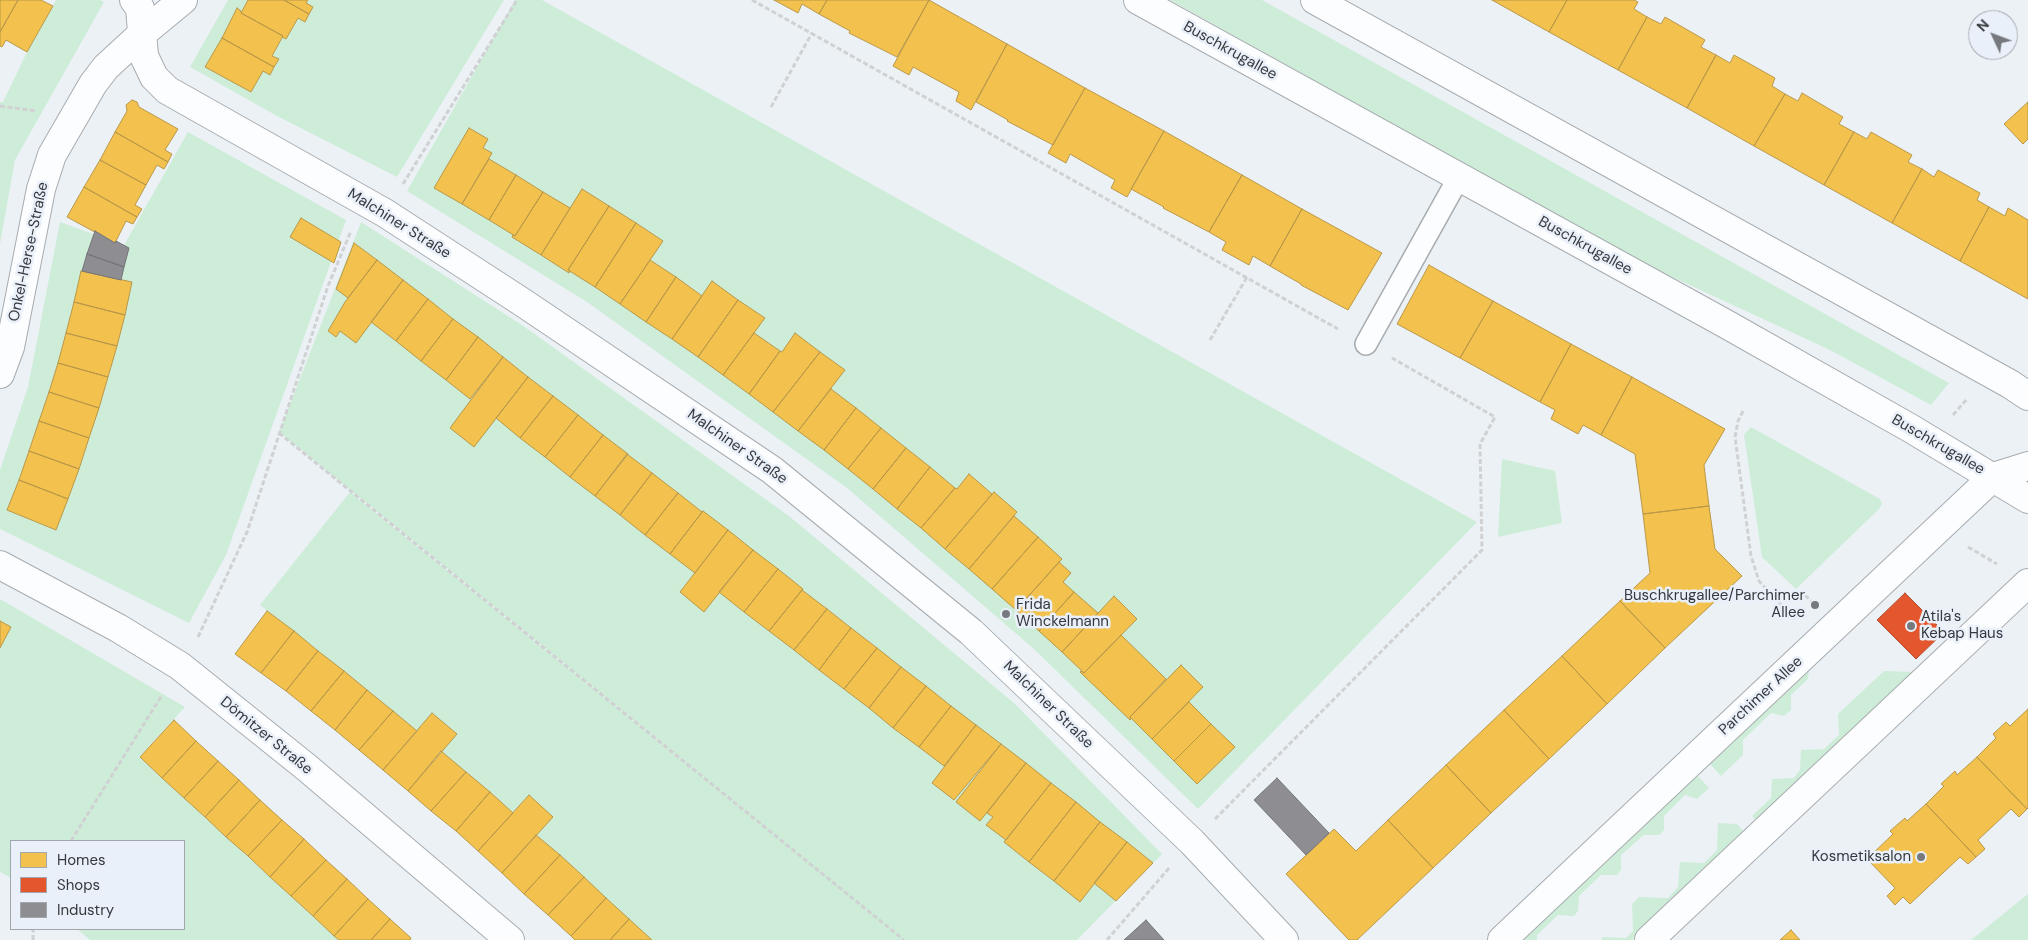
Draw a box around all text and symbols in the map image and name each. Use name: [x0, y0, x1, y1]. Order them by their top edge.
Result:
north arrow: [1968, 10, 2018, 60]
text: N: [1973, 16, 1993, 35]
street label: Buschkrugallee: [1180, 18, 1280, 84]
street label: Onkel-Herse-Straße: [5, 181, 53, 323]
street label: Malchiner Straße: [344, 185, 454, 263]
street label: Buschkrugallee: [1535, 213, 1635, 279]
street label: Malchiner Straße: [683, 406, 791, 488]
street label: Buschkrugallee: [1888, 411, 1988, 479]
place label: Buschkrugallee/Parchimer Allee: [1624, 587, 1805, 622]
place label: Frida Winckelmann: [1016, 596, 1109, 631]
marker: Buschkrugallee/Parchimer Allee: [1809, 599, 1821, 611]
marker: Frida Winckelmann: [1000, 608, 1012, 620]
place label: Atila's Kebap Haus: [1921, 608, 2003, 643]
marker: Atila's Kebap Haus: [1905, 620, 1917, 632]
street label: Parchimer Allee: [1715, 653, 1807, 739]
street label: Malchiner Straße: [999, 658, 1097, 752]
street label: Dömitzer Straße: [216, 693, 316, 779]
legend: [10, 840, 185, 930]
place label: Kosmetiksalon: [1812, 848, 1911, 866]
text: Homes: [57, 850, 106, 870]
marker: Kosmetiksalon: [1915, 851, 1927, 863]
text: Shops: [57, 875, 100, 895]
text: Industry: [57, 900, 114, 920]

